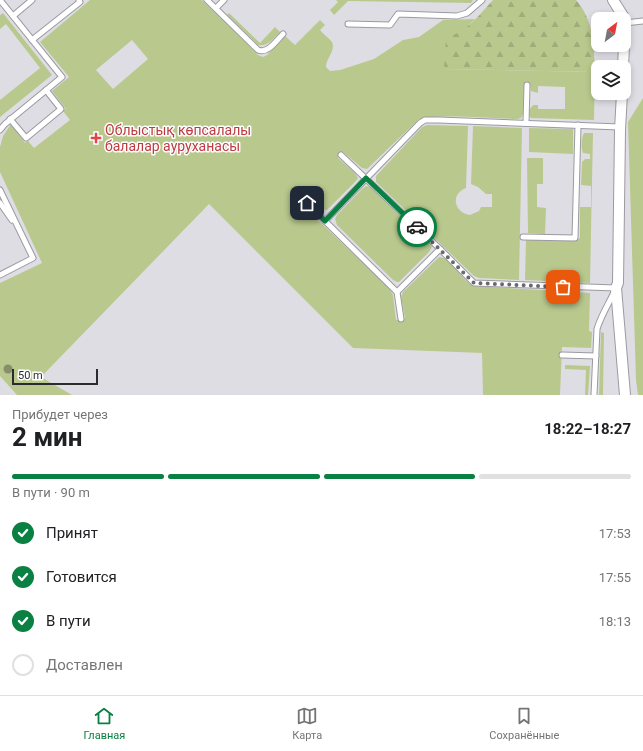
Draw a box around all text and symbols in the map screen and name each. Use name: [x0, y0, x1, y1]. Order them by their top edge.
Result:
north arrow: [591, 12, 631, 52]
map controls: [591, 12, 631, 100]
button: layers: [591, 60, 631, 100]
place label: Облыстық көпсалалы балалар ауруханасы: [105, 122, 251, 154]
marker: Облыстық көпсалалы балалар ауруханасы: [90, 132, 102, 144]
pin: [290, 186, 324, 220]
icon: home: [296, 192, 318, 214]
courier: [397, 207, 437, 247]
icon: car: [406, 216, 428, 238]
pin: [546, 270, 580, 304]
icon: bag: [552, 276, 574, 298]
scale bar: [12, 367, 98, 386]
text: 50 m: [18, 369, 43, 382]
text: Прибудет через: [12, 407, 108, 422]
text: 18:22–18:27: [544, 420, 631, 438]
text: 2 мин: [12, 422, 83, 452]
text: В пути · 90 m: [12, 485, 90, 500]
icon: check: [12, 522, 34, 544]
text: Принят: [46, 524, 98, 542]
text: 17:53: [599, 526, 631, 541]
icon: check: [12, 566, 34, 588]
text: Готовится: [46, 568, 117, 586]
text: 17:55: [599, 570, 631, 585]
icon: check: [12, 610, 34, 632]
text: В пути: [46, 612, 91, 630]
text: 18:13: [599, 614, 631, 629]
text: Доставлен: [46, 656, 123, 674]
tab: Главная: [83, 705, 125, 742]
tab: Карта: [292, 705, 322, 742]
tab: Сохранённые: [489, 705, 559, 742]

